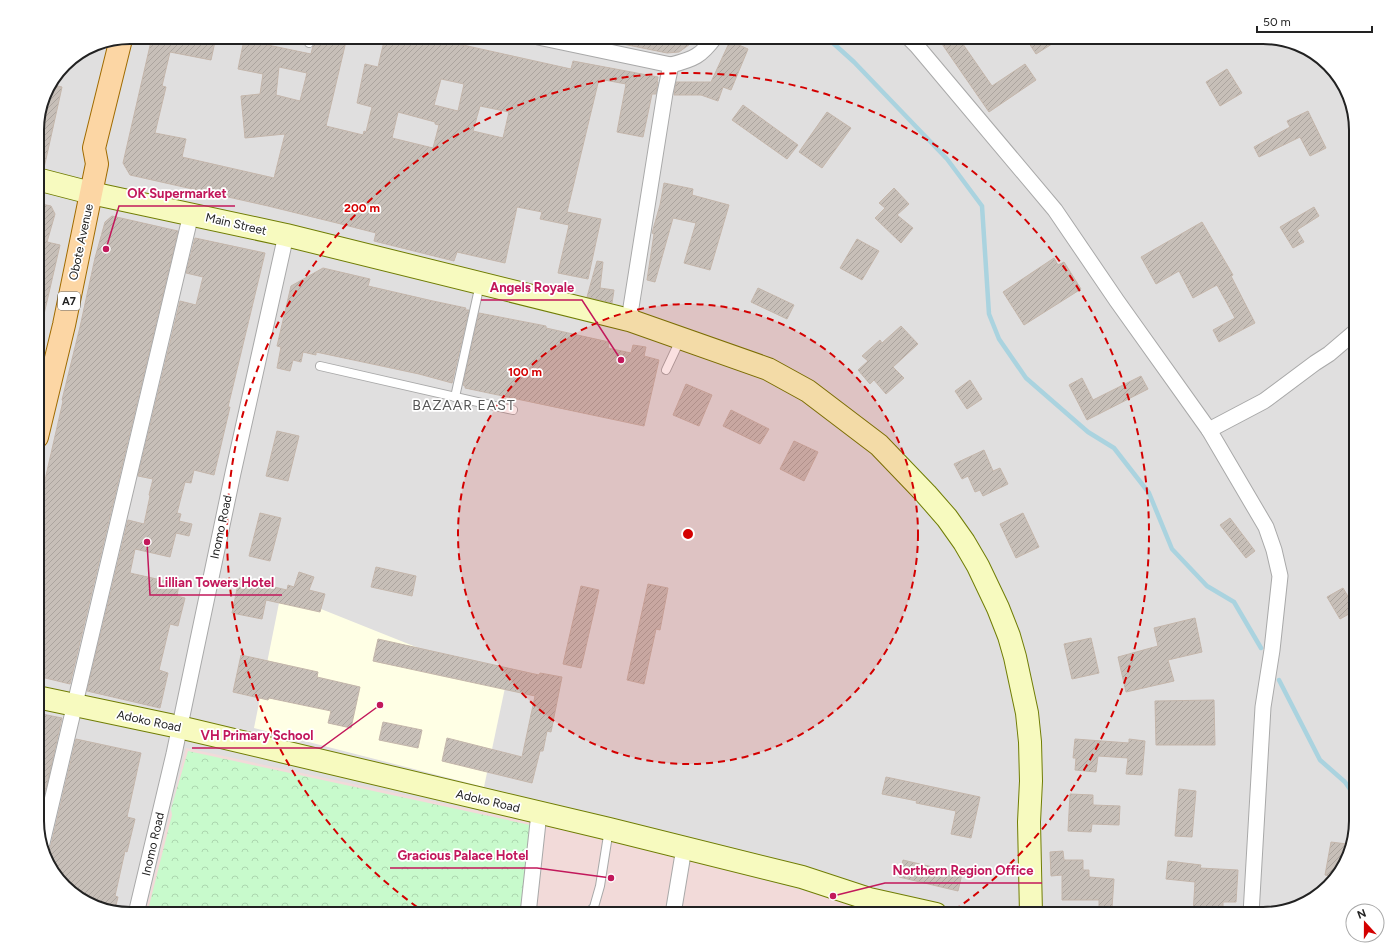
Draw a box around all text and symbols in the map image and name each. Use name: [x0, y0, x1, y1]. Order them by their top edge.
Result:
scale bar: [1257, 8, 1372, 34]
text: 50 m: [1263, 15, 1291, 29]
callout: OK Supermarket: [119, 181, 235, 206]
text: OK Supermarket: [127, 186, 227, 201]
text: 200 m: [344, 201, 380, 215]
street label: Obote Avenue: [66, 202, 96, 282]
street label: Main Street: [204, 210, 268, 238]
callout: Angels Royale: [481, 275, 582, 300]
text: Angels Royale: [490, 280, 574, 295]
road number: A7: [58, 292, 80, 310]
text: 100 m: [508, 365, 542, 379]
district label: BAZAAR EAST: [412, 397, 516, 414]
street label: Inomo Road: [207, 494, 235, 560]
centre of rings: [681, 527, 695, 541]
callout: Lillian Towers Hotel: [150, 570, 282, 595]
text: Lillian Towers Hotel: [158, 575, 274, 590]
street label: Adoko Road: [116, 707, 182, 735]
callout: VH Primary School: [192, 723, 321, 748]
text: VH Primary School: [201, 728, 313, 743]
street label: Adoko Road: [455, 787, 521, 815]
street label: Inomo Road: [139, 811, 167, 877]
callout: Gracious Palace Hotel: [390, 843, 537, 868]
text: Gracious Palace Hotel: [397, 848, 529, 863]
callout: Northern Region Office: [885, 858, 1042, 883]
text: Northern Region Office: [893, 863, 1033, 878]
north arrow: [1345, 903, 1385, 943]
text: N: [1355, 907, 1368, 922]

